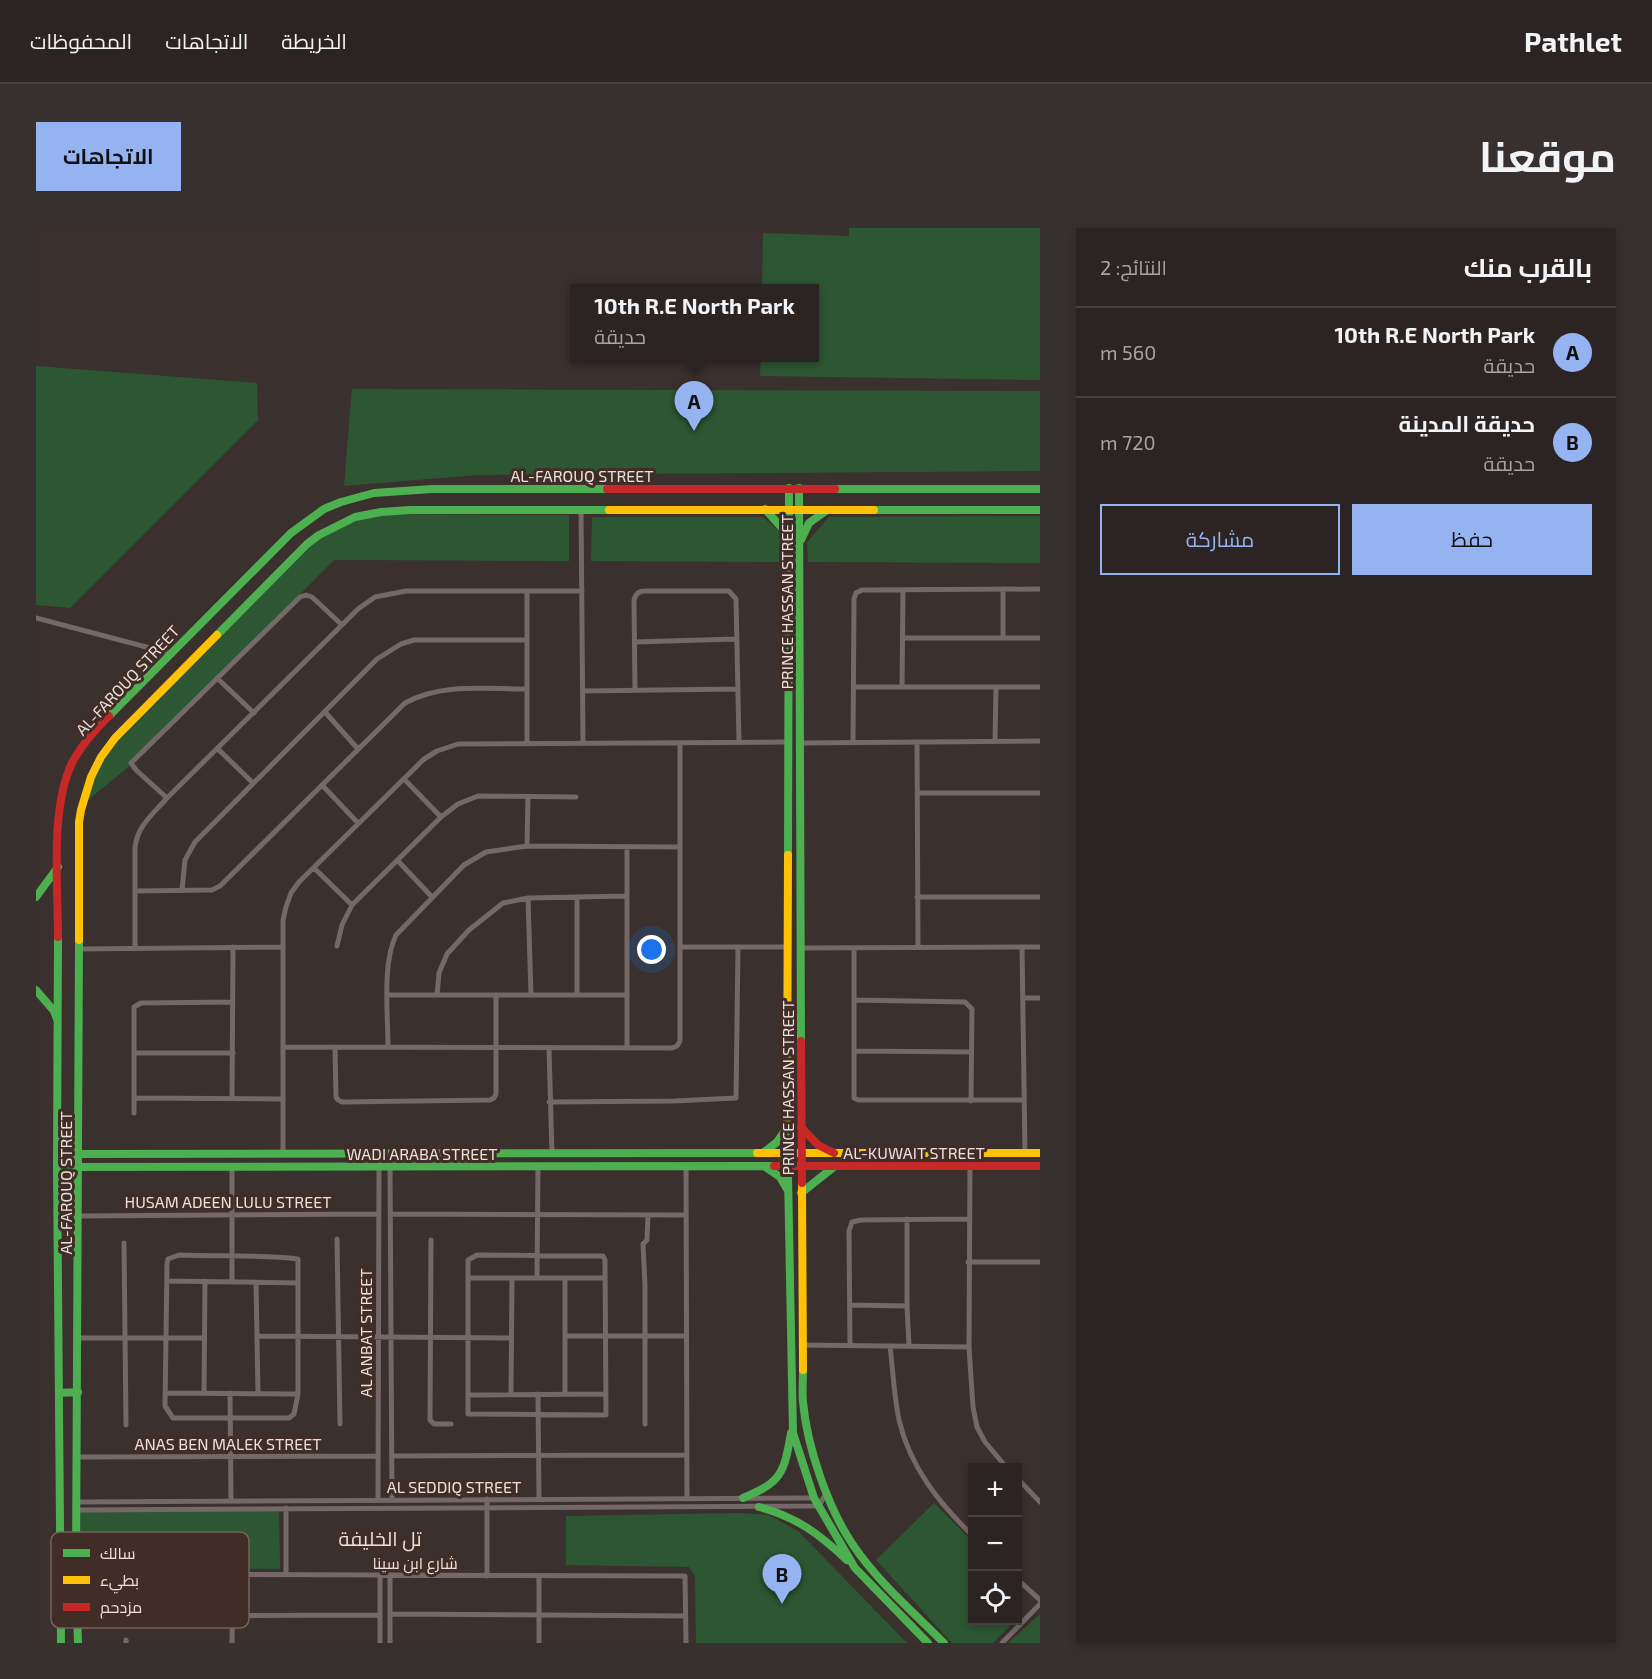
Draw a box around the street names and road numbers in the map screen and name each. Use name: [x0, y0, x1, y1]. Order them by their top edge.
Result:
street label: AL-FAROUQ STREET: [510, 466, 654, 486]
street label: PRINCE HASSAN STREET: [777, 514, 796, 690]
street label: AL-FAROUQ STREET: [71, 621, 184, 740]
street label: PRINCE HASSAN STREET: [778, 1000, 797, 1176]
street label: AL-FAROUQ STREET: [56, 1111, 76, 1255]
street label: AL-KUWAIT STREET: [843, 1143, 985, 1162]
street label: WADI ARABA STREET: [347, 1144, 498, 1163]
street label: HUSAM ADEEN LULU STREET: [125, 1192, 331, 1211]
street label: AL ANBAT STREET: [356, 1268, 375, 1398]
street label: ANAS BEN MALEK STREET: [135, 1434, 321, 1453]
street label: AL SEDDIQ STREET: [387, 1477, 521, 1497]
street label: شارع ابن سينا: [372, 1553, 458, 1575]

